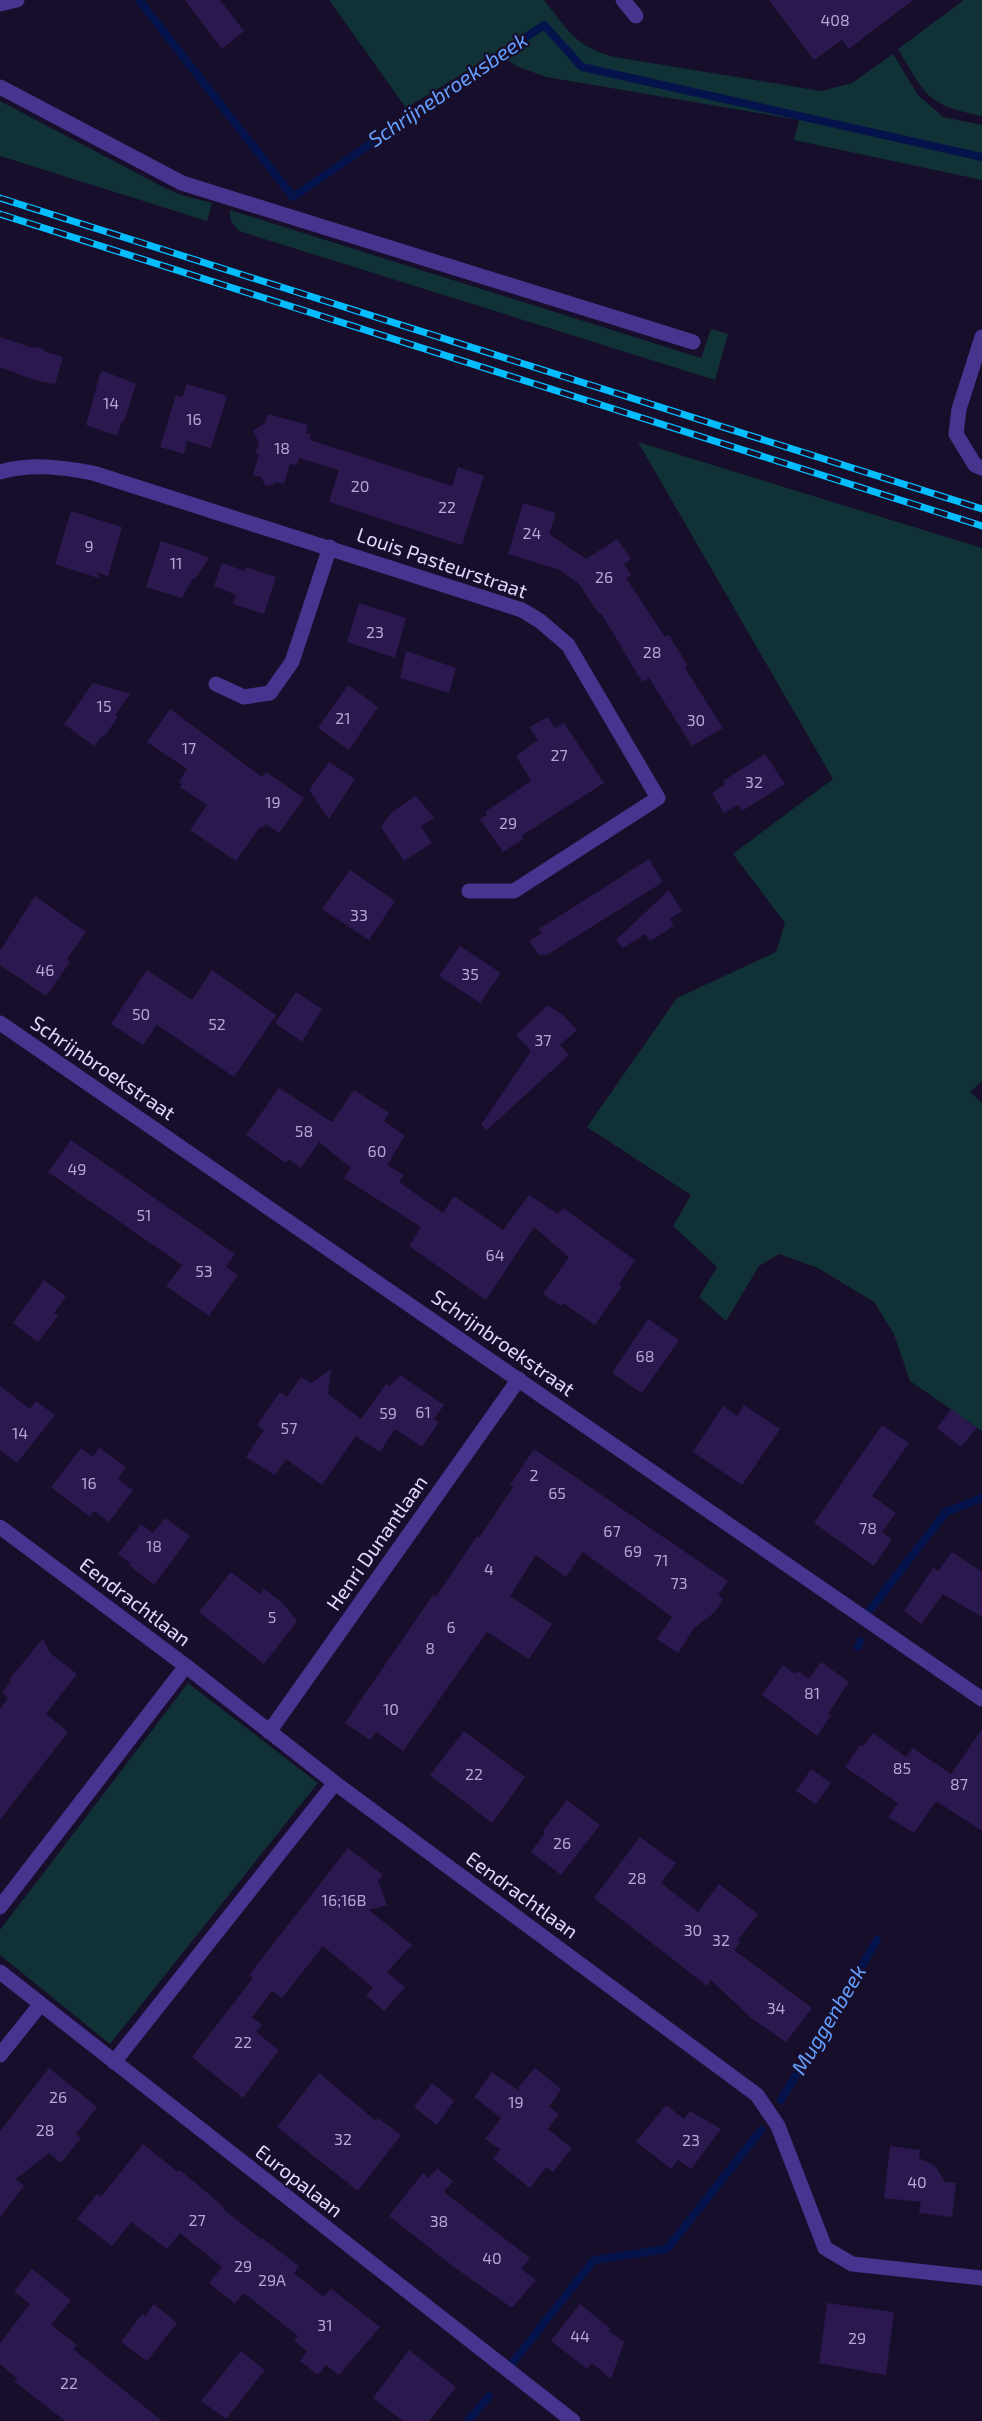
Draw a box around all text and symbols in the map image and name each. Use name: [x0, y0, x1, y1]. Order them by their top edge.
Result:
house number: 408: [820, 10, 850, 29]
water label: Schrijnebroeksbeek: [363, 26, 532, 152]
house number: 14: [103, 393, 119, 412]
house number: 16: [186, 409, 202, 428]
house number: 18: [274, 438, 290, 457]
house number: 20: [351, 476, 369, 495]
house number: 22: [438, 497, 456, 516]
street label: Louis Pasteurstraat: [354, 522, 531, 603]
house number: 24: [523, 523, 542, 542]
house number: 9: [84, 536, 94, 555]
house number: 11: [170, 553, 182, 572]
house number: 26: [595, 567, 613, 586]
house number: 23: [366, 622, 384, 641]
house number: 28: [643, 642, 661, 661]
house number: 15: [97, 696, 111, 715]
house number: 21: [335, 708, 351, 727]
house number: 30: [687, 710, 705, 729]
house number: 17: [182, 738, 196, 757]
house number: 27: [550, 745, 568, 764]
house number: 32: [745, 772, 763, 791]
house number: 19: [265, 792, 281, 811]
house number: 29: [499, 813, 517, 832]
house number: 33: [350, 905, 368, 924]
house number: 46: [36, 960, 55, 979]
house number: 35: [461, 964, 479, 983]
house number: 50: [132, 1004, 150, 1023]
street label: Schrijnbroekstraat: [27, 1010, 181, 1125]
house number: 52: [208, 1014, 226, 1033]
house number: 37: [534, 1030, 552, 1049]
house number: 58: [295, 1121, 313, 1140]
house number: 60: [368, 1141, 386, 1160]
house number: 49: [68, 1159, 87, 1178]
house number: 51: [137, 1205, 151, 1224]
house number: 64: [486, 1245, 505, 1264]
house number: 53: [195, 1261, 213, 1280]
street label: Schrijnbroekstraat: [427, 1284, 580, 1401]
house number: 68: [636, 1346, 654, 1365]
house number: 61: [415, 1402, 431, 1421]
house number: 59: [379, 1403, 397, 1422]
house number: 57: [281, 1418, 297, 1437]
house number: 14: [12, 1423, 28, 1442]
house number: 2: [530, 1465, 539, 1484]
street label: Henri Dunantlaan: [321, 1470, 432, 1615]
house number: 16: [81, 1473, 97, 1492]
house number: 65: [548, 1483, 566, 1502]
house number: 78: [859, 1518, 877, 1537]
house number: 67: [603, 1521, 621, 1540]
house number: 18: [146, 1536, 162, 1555]
house number: 69: [624, 1541, 642, 1560]
house number: 71: [654, 1550, 668, 1569]
street label: Eendrachtlaan: [75, 1552, 196, 1651]
house number: 4: [484, 1559, 494, 1578]
house number: 73: [670, 1573, 688, 1592]
house number: 5: [268, 1607, 276, 1626]
house number: 6: [446, 1617, 456, 1636]
house number: 8: [425, 1638, 435, 1657]
house number: 81: [804, 1683, 820, 1702]
house number: 10: [383, 1699, 399, 1718]
house number: 85: [893, 1758, 911, 1777]
house number: 22: [465, 1764, 483, 1783]
house number: 87: [950, 1774, 968, 1793]
house number: 26: [553, 1833, 571, 1852]
street label: Eendrachtlaan: [462, 1846, 583, 1943]
house number: 28: [628, 1868, 646, 1887]
house number: 16;16B: [322, 1890, 366, 1909]
house number: 30: [684, 1920, 702, 1939]
house number: 32: [712, 1930, 730, 1949]
water label: Muggenbeek: [785, 1960, 870, 2079]
house number: 34: [767, 1998, 786, 2017]
house number: 22: [234, 2032, 252, 2051]
house number: 26: [49, 2087, 67, 2106]
house number: 19: [508, 2092, 524, 2111]
house number: 28: [36, 2120, 54, 2139]
house number: 32: [334, 2129, 352, 2148]
house number: 23: [682, 2130, 700, 2149]
street label: Europalaan: [251, 2139, 348, 2222]
house number: 40: [907, 2172, 927, 2191]
house number: 27: [188, 2210, 206, 2229]
house number: 38: [430, 2211, 448, 2230]
house number: 40: [482, 2248, 502, 2267]
house number: 29: [234, 2256, 252, 2275]
house number: 29A: [258, 2270, 286, 2289]
house number: 31: [317, 2315, 333, 2334]
house number: 44: [570, 2326, 590, 2345]
house number: 29: [848, 2328, 866, 2347]
house number: 22: [60, 2373, 78, 2392]

